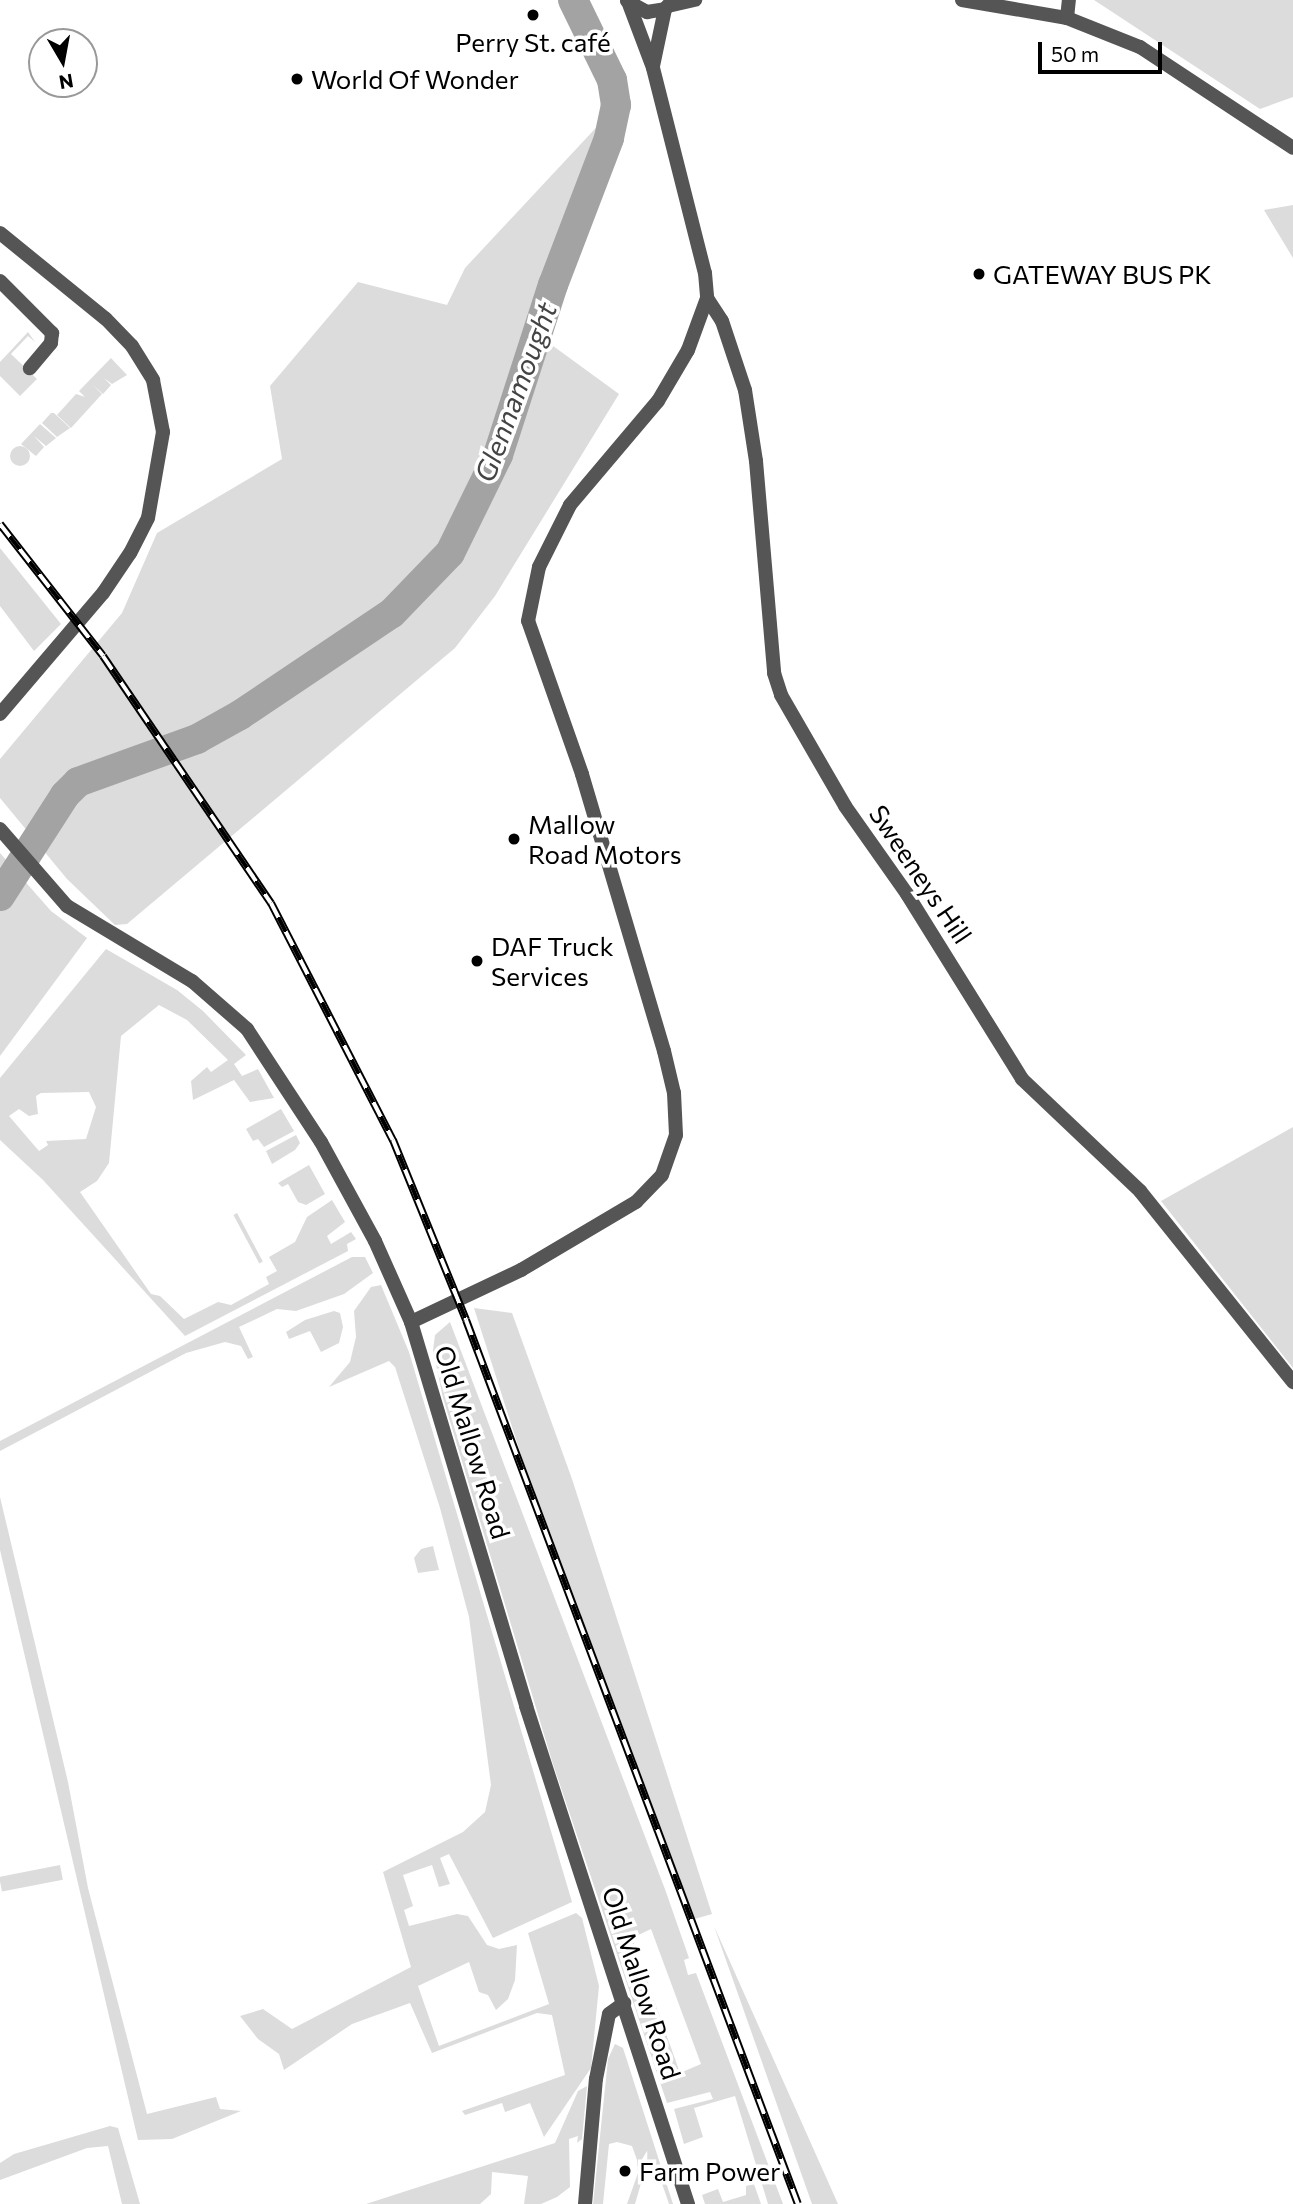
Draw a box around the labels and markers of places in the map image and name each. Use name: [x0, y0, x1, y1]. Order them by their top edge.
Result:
marker: Perry St. café: [525, 7, 541, 23]
place label: Perry St. café: [455, 26, 611, 58]
place label: World Of Wonder: [311, 63, 519, 95]
marker: World Of Wonder: [289, 71, 305, 87]
place label: GATEWAY BUS PK: [993, 258, 1212, 290]
marker: GATEWAY BUS PK: [971, 266, 987, 282]
place label: Mallow Road Motors: [528, 808, 682, 870]
marker: Mallow Road Motors: [506, 831, 522, 847]
place label: DAF Truck Services: [491, 930, 614, 992]
marker: DAF Truck Services: [469, 953, 485, 969]
place label: Farm Power: [639, 2155, 780, 2187]
marker: Farm Power: [617, 2163, 633, 2179]

